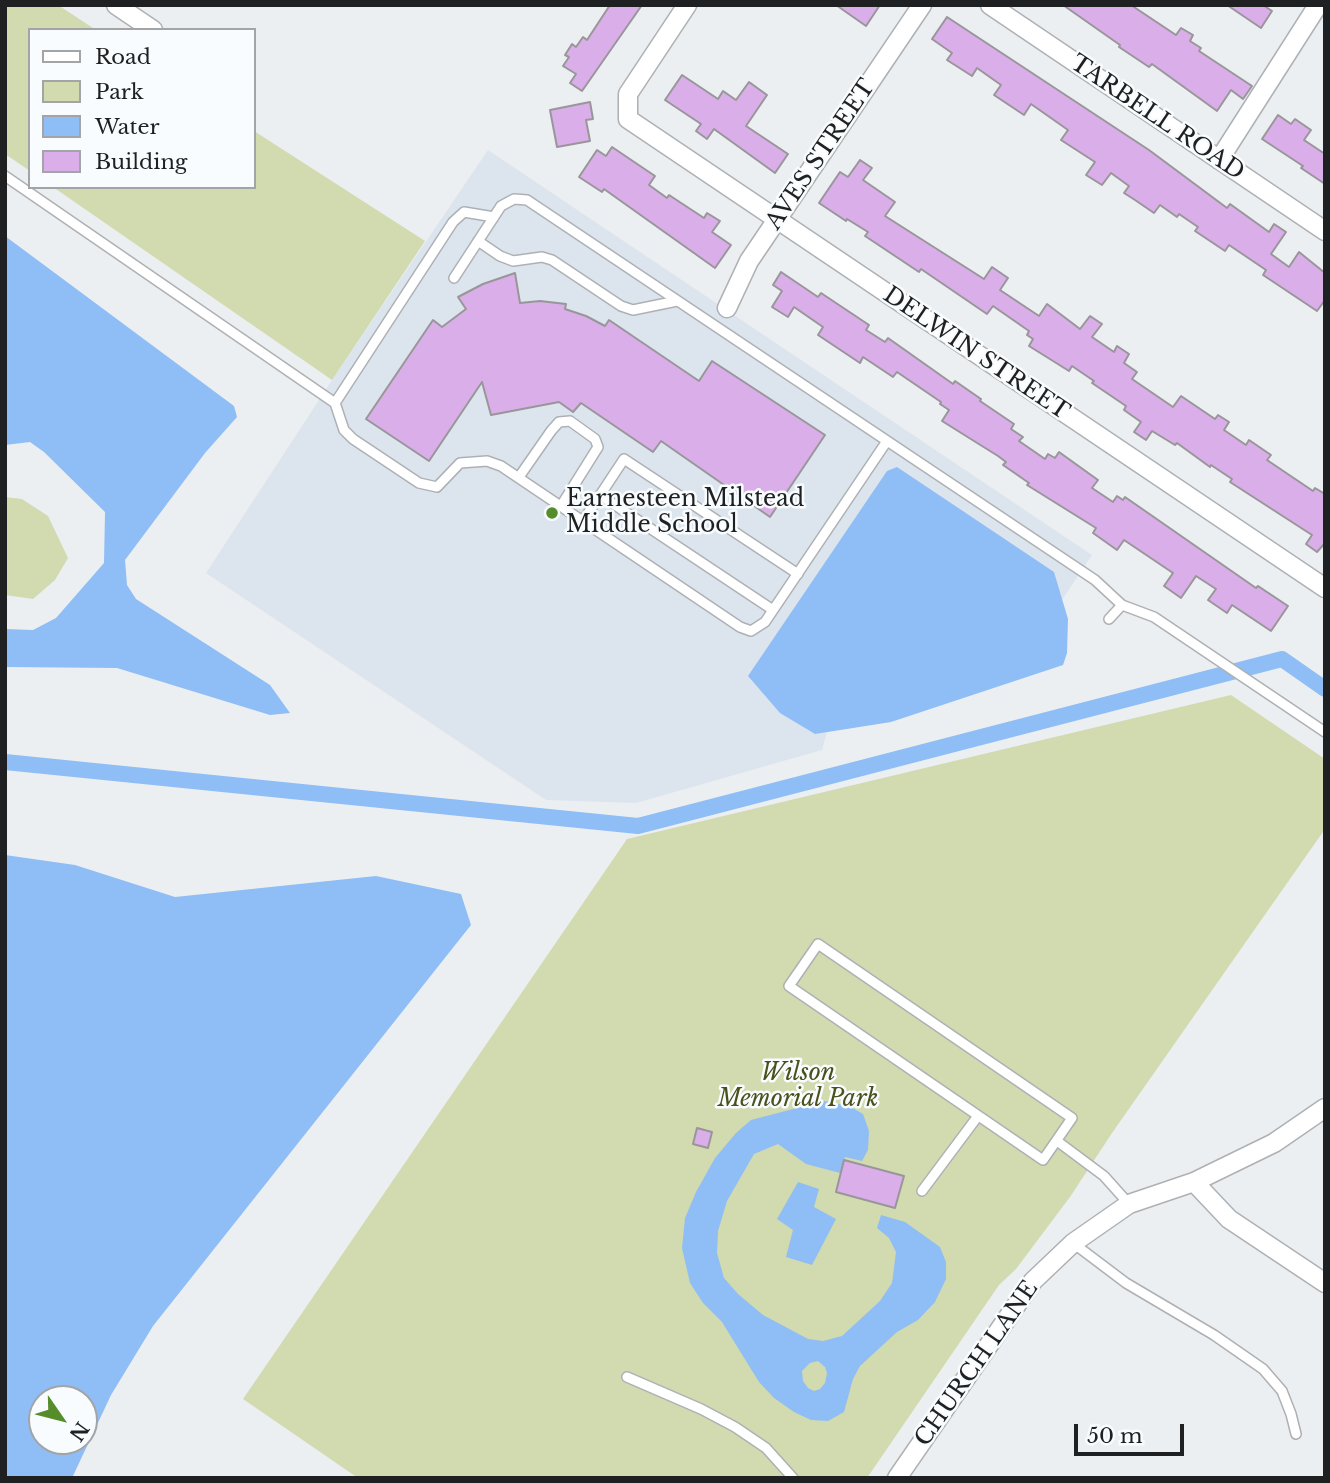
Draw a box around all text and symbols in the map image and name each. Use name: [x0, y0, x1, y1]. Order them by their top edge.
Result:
legend: [28, 28, 256, 189]
text: Road: [95, 44, 151, 70]
street label: TARBELL ROAD: [1065, 50, 1249, 186]
street label: AVES STREET: [761, 75, 881, 235]
text: Park: [95, 79, 144, 105]
text: Water: [95, 114, 159, 140]
text: Building: [95, 149, 187, 175]
street label: DELWIN STREET: [878, 281, 1074, 427]
place label: Earnesteen Milstead Middle School: [566, 486, 804, 540]
marker: Earnesteen Milstead Middle School: [544, 505, 560, 521]
park label: Wilson Memorial Park: [718, 1060, 878, 1114]
street label: CHURCH LANE: [910, 1276, 1044, 1452]
north arrow: [28, 1385, 98, 1455]
scale bar: [1078, 1410, 1188, 1454]
text: N: [64, 1417, 94, 1445]
text: 50 m: [1087, 1423, 1142, 1449]

